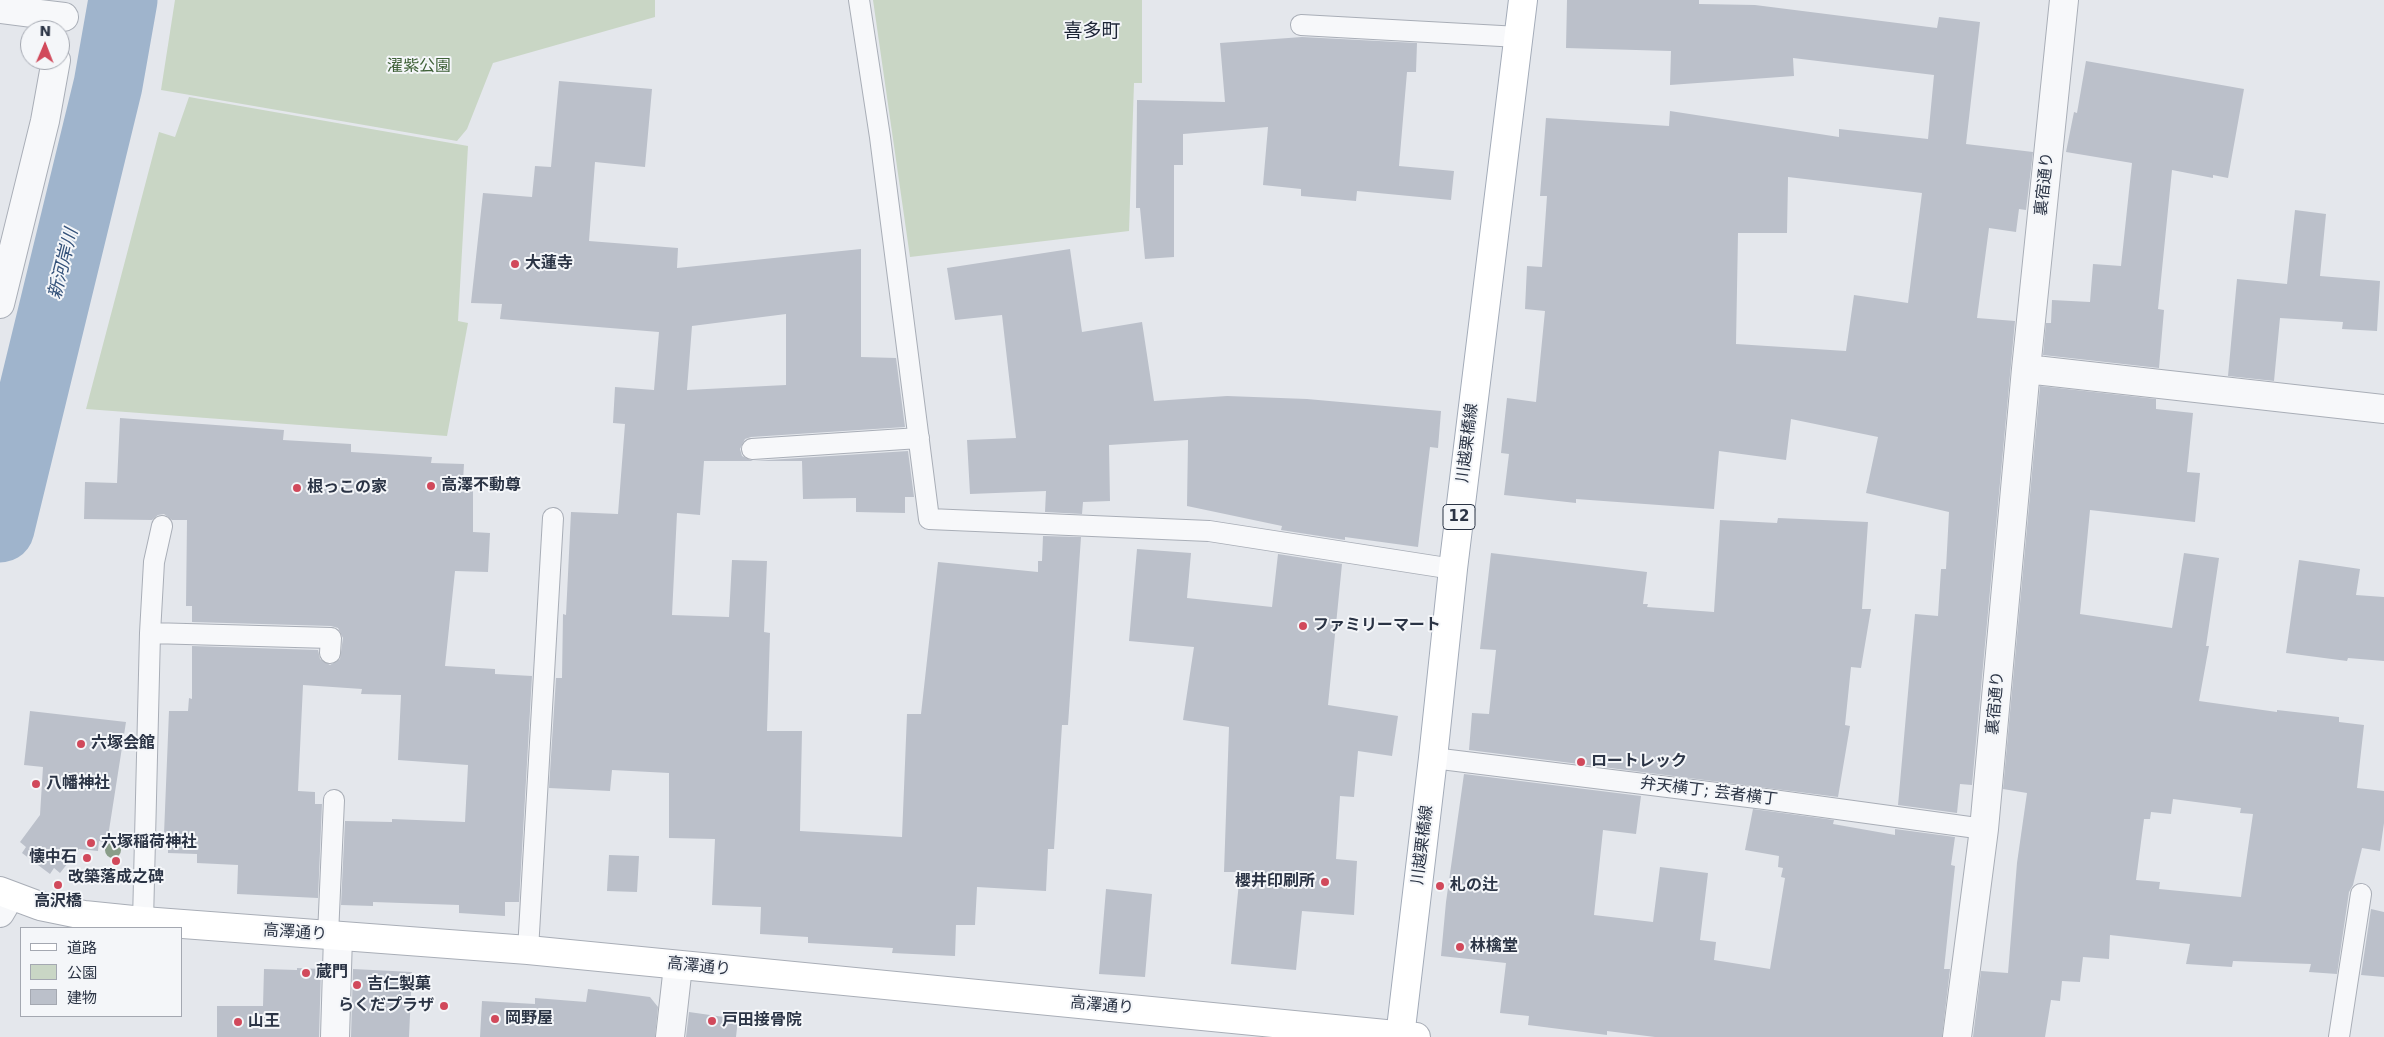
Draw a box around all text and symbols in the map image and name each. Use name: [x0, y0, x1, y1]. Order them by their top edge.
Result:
north arrow: [20, 20, 70, 70]
district label: 喜多町: [1064, 21, 1120, 43]
text: N: [39, 23, 51, 39]
park label: 濯紫公園: [387, 57, 451, 77]
street label: 裏宿通り: [2032, 151, 2058, 217]
water label: 新河岸川: [45, 226, 83, 302]
place label: 大蓮寺: [525, 254, 573, 274]
marker: 大蓮寺: [509, 258, 521, 270]
street label: 川越栗橋線: [1454, 402, 1482, 484]
place label: 高澤不動尊: [441, 476, 521, 496]
place label: 根っこの家: [307, 478, 387, 498]
marker: 高澤不動尊: [425, 480, 437, 492]
marker: 根っこの家: [291, 482, 303, 494]
road number: 12: [1443, 504, 1475, 530]
place label: ファミリーマート: [1313, 616, 1441, 636]
marker: ファミリーマート: [1297, 620, 1309, 632]
street label: 裏宿通り: [1984, 670, 2008, 736]
place label: 六塚会館: [91, 734, 155, 754]
marker: 六塚会館: [75, 738, 87, 750]
place label: ロートレック: [1591, 752, 1687, 772]
marker: ロートレック: [1575, 756, 1587, 768]
place label: 八幡神社: [46, 774, 110, 794]
street label: 弁天横丁; 芸者横丁: [1639, 774, 1779, 810]
marker: 八幡神社: [30, 778, 42, 790]
street label: 川越栗橋線: [1409, 804, 1437, 886]
place label: 六塚稲荷神社: [101, 833, 197, 853]
marker: 六塚稲荷神社: [85, 837, 97, 849]
place label: 懐中石: [29, 848, 77, 868]
marker: 懐中石: [81, 852, 93, 864]
marker: 改築落成之碑: [110, 855, 122, 867]
place label: 改築落成之碑: [68, 868, 164, 888]
place label: 櫻井印刷所: [1235, 872, 1315, 892]
marker: 櫻井印刷所: [1319, 876, 1331, 888]
place label: 札の辻: [1450, 876, 1498, 896]
marker: 高沢橋: [52, 879, 64, 891]
marker: 札の辻: [1434, 880, 1446, 892]
place label: 高沢橋: [34, 892, 82, 912]
street label: 高澤通り: [262, 921, 328, 945]
legend: [20, 927, 182, 1017]
place label: 林檎堂: [1470, 937, 1518, 957]
text: 道路: [67, 939, 97, 957]
marker: 林檎堂: [1454, 941, 1466, 953]
street label: 高澤通り: [666, 954, 732, 980]
place label: 蔵門: [316, 963, 348, 983]
text: 公園: [67, 964, 97, 982]
marker: 蔵門: [300, 967, 312, 979]
place label: 吉仁製菓: [367, 975, 431, 995]
marker: 吉仁製菓: [351, 979, 363, 991]
text: 建物: [67, 989, 97, 1007]
street label: 高澤通り: [1069, 994, 1135, 1018]
place label: らくだプラザ: [338, 996, 434, 1016]
marker: らくだプラザ: [438, 1000, 450, 1012]
place label: 岡野屋: [505, 1009, 553, 1029]
place label: 戸田接骨院: [722, 1011, 802, 1031]
place label: 山王: [248, 1012, 280, 1032]
marker: 岡野屋: [489, 1013, 501, 1025]
marker: 戸田接骨院: [706, 1015, 718, 1027]
marker: 山王: [232, 1016, 244, 1028]

